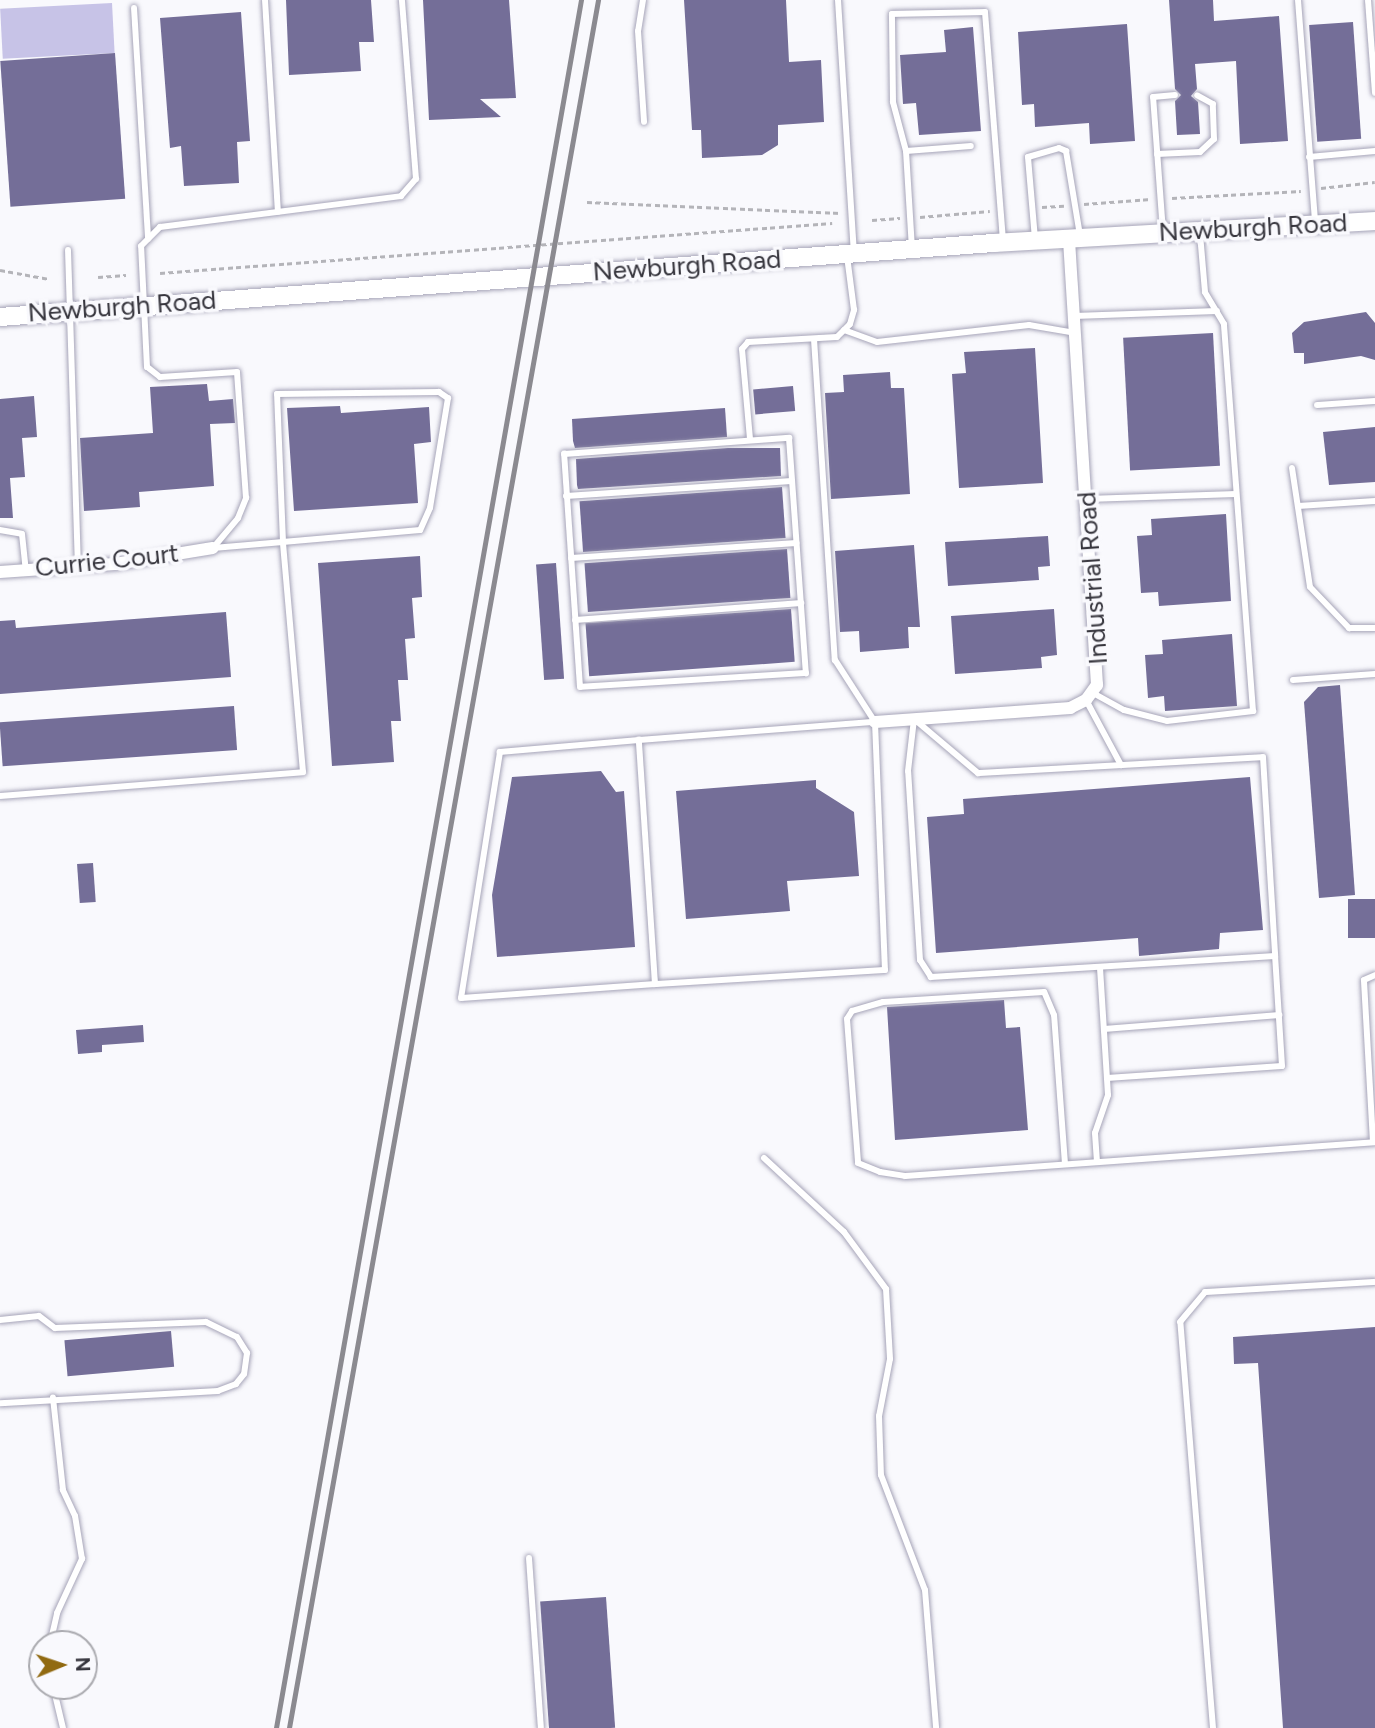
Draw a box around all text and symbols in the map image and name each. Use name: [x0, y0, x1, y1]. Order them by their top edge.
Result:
street label: Newburgh Road: [1158, 207, 1348, 249]
street label: Newburgh Road: [592, 244, 782, 288]
street label: Newburgh Road: [27, 285, 217, 329]
street label: Industrial Road: [1071, 490, 1115, 666]
street label: Currie Court: [34, 538, 180, 584]
north arrow: [28, 1630, 98, 1700]
text: N: [71, 1657, 94, 1672]

